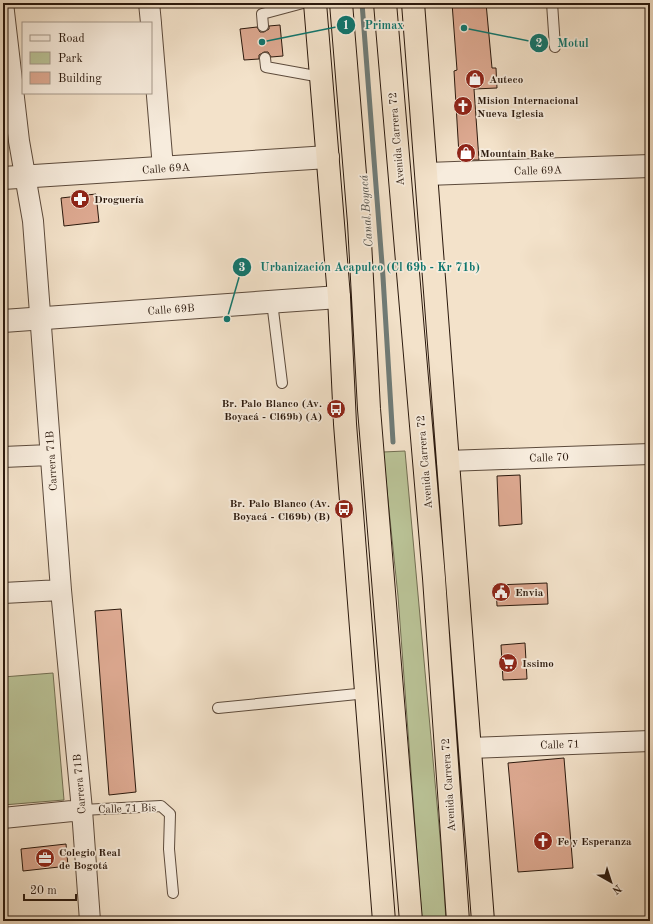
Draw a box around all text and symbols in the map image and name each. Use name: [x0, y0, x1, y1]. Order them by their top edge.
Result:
callout: Primax: [336, 13, 411, 37]
text: 1: [343, 20, 349, 32]
text: Primax: [364, 20, 404, 32]
legend: [22, 22, 152, 94]
callout: Motul: [529, 31, 597, 55]
text: Road: [58, 33, 85, 45]
text: 2: [536, 38, 543, 50]
text: Motul: [557, 38, 589, 50]
text: Park: [58, 53, 83, 65]
shop icon: Auteco: [464, 68, 486, 90]
text: Building: [58, 73, 102, 85]
place label: Auteco: [489, 75, 524, 86]
street label: Avenida Carrera 72: [388, 92, 407, 186]
church icon: Mision Internacional Nueva Iglesia: [452, 95, 474, 117]
place label: Mision Internacional Nueva Iglesia: [477, 96, 579, 120]
shop icon: Mountain Bake: [455, 142, 477, 164]
place label: Mountain Bake: [480, 149, 554, 160]
street label: Calle 69A: [142, 162, 191, 177]
street label: Calle 69A: [514, 165, 563, 178]
water label: Canal Boyacá: [358, 174, 376, 248]
pharmacy icon: Droguería: [69, 188, 91, 210]
place label: Droguería: [94, 195, 144, 206]
callout: Urbanización Acapulco (Cl 69b - Kr 71b): [232, 255, 488, 279]
text: Urbanización Acapulco (Cl 69b - Kr 71b): [260, 261, 480, 274]
text: 3: [239, 262, 246, 274]
street label: Calle 69B: [147, 303, 195, 318]
bus stop icon: Br. Palo Blanco (Av. Boyacá - Cl69b) (A): [325, 398, 347, 420]
place label: Br. Palo Blanco (Av. Boyacá - Cl69b) (A): [221, 399, 322, 423]
street label: Avenida Carrera 72: [416, 415, 435, 509]
street label: Carrera 71B: [45, 430, 60, 491]
street label: Calle 70: [529, 452, 569, 465]
bus stop icon: Br. Palo Blanco (Av. Boyacá - Cl69b) (B): [333, 498, 355, 520]
place label: Br. Palo Blanco (Av. Boyacá - Cl69b) (B): [229, 499, 330, 523]
public building icon: Envia: [490, 581, 512, 603]
place label: Envia: [515, 588, 544, 599]
supermarket icon: Issimo: [497, 652, 519, 674]
place label: Issimo: [522, 659, 554, 670]
street label: Avenida Carrera 72: [441, 738, 458, 832]
street label: Calle 71: [540, 739, 580, 752]
street label: Carrera 71B: [72, 753, 89, 814]
street label: Calle 71 Bis: [98, 803, 156, 816]
church icon: Fe y Esperanza: [532, 830, 554, 852]
place label: Fe y Esperanza: [557, 837, 632, 848]
office icon: Colegio Real de Bogotá: [34, 847, 56, 869]
place label: Colegio Real de Bogotá: [59, 848, 121, 872]
north arrow: [591, 862, 631, 902]
scale bar: [24, 876, 76, 902]
text: N: [609, 882, 623, 896]
text: 20 m: [30, 885, 57, 897]

